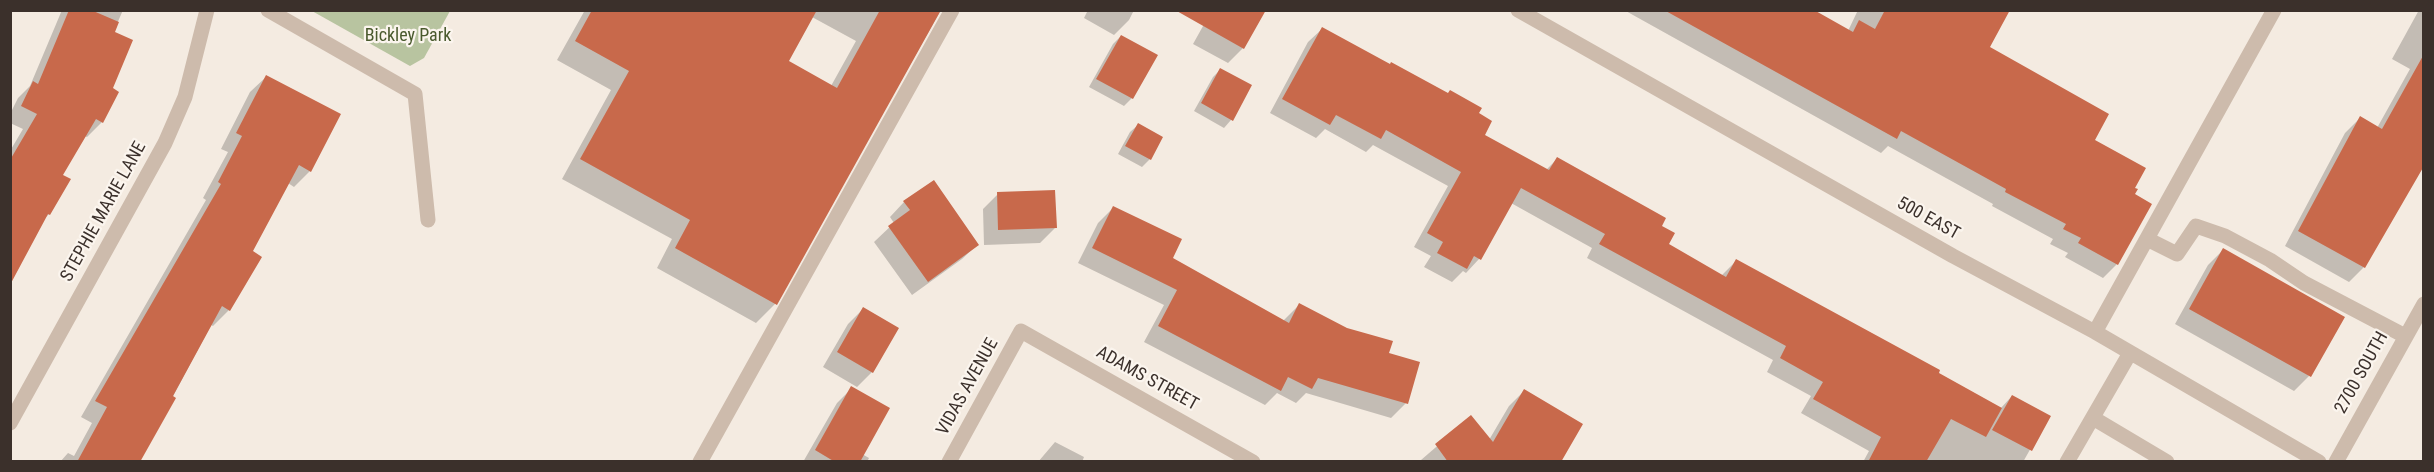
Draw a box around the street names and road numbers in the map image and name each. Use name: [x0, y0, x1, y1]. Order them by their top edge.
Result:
street label: STEPHIE MARIE LANE: [57, 138, 151, 286]
street label: 500 EAST: [1893, 193, 1963, 245]
street label: 2700 SOUTH: [2331, 328, 2393, 418]
street label: VIDAS AVENUE: [933, 335, 1003, 439]
street label: ADAMS STREET: [1092, 342, 1202, 416]

